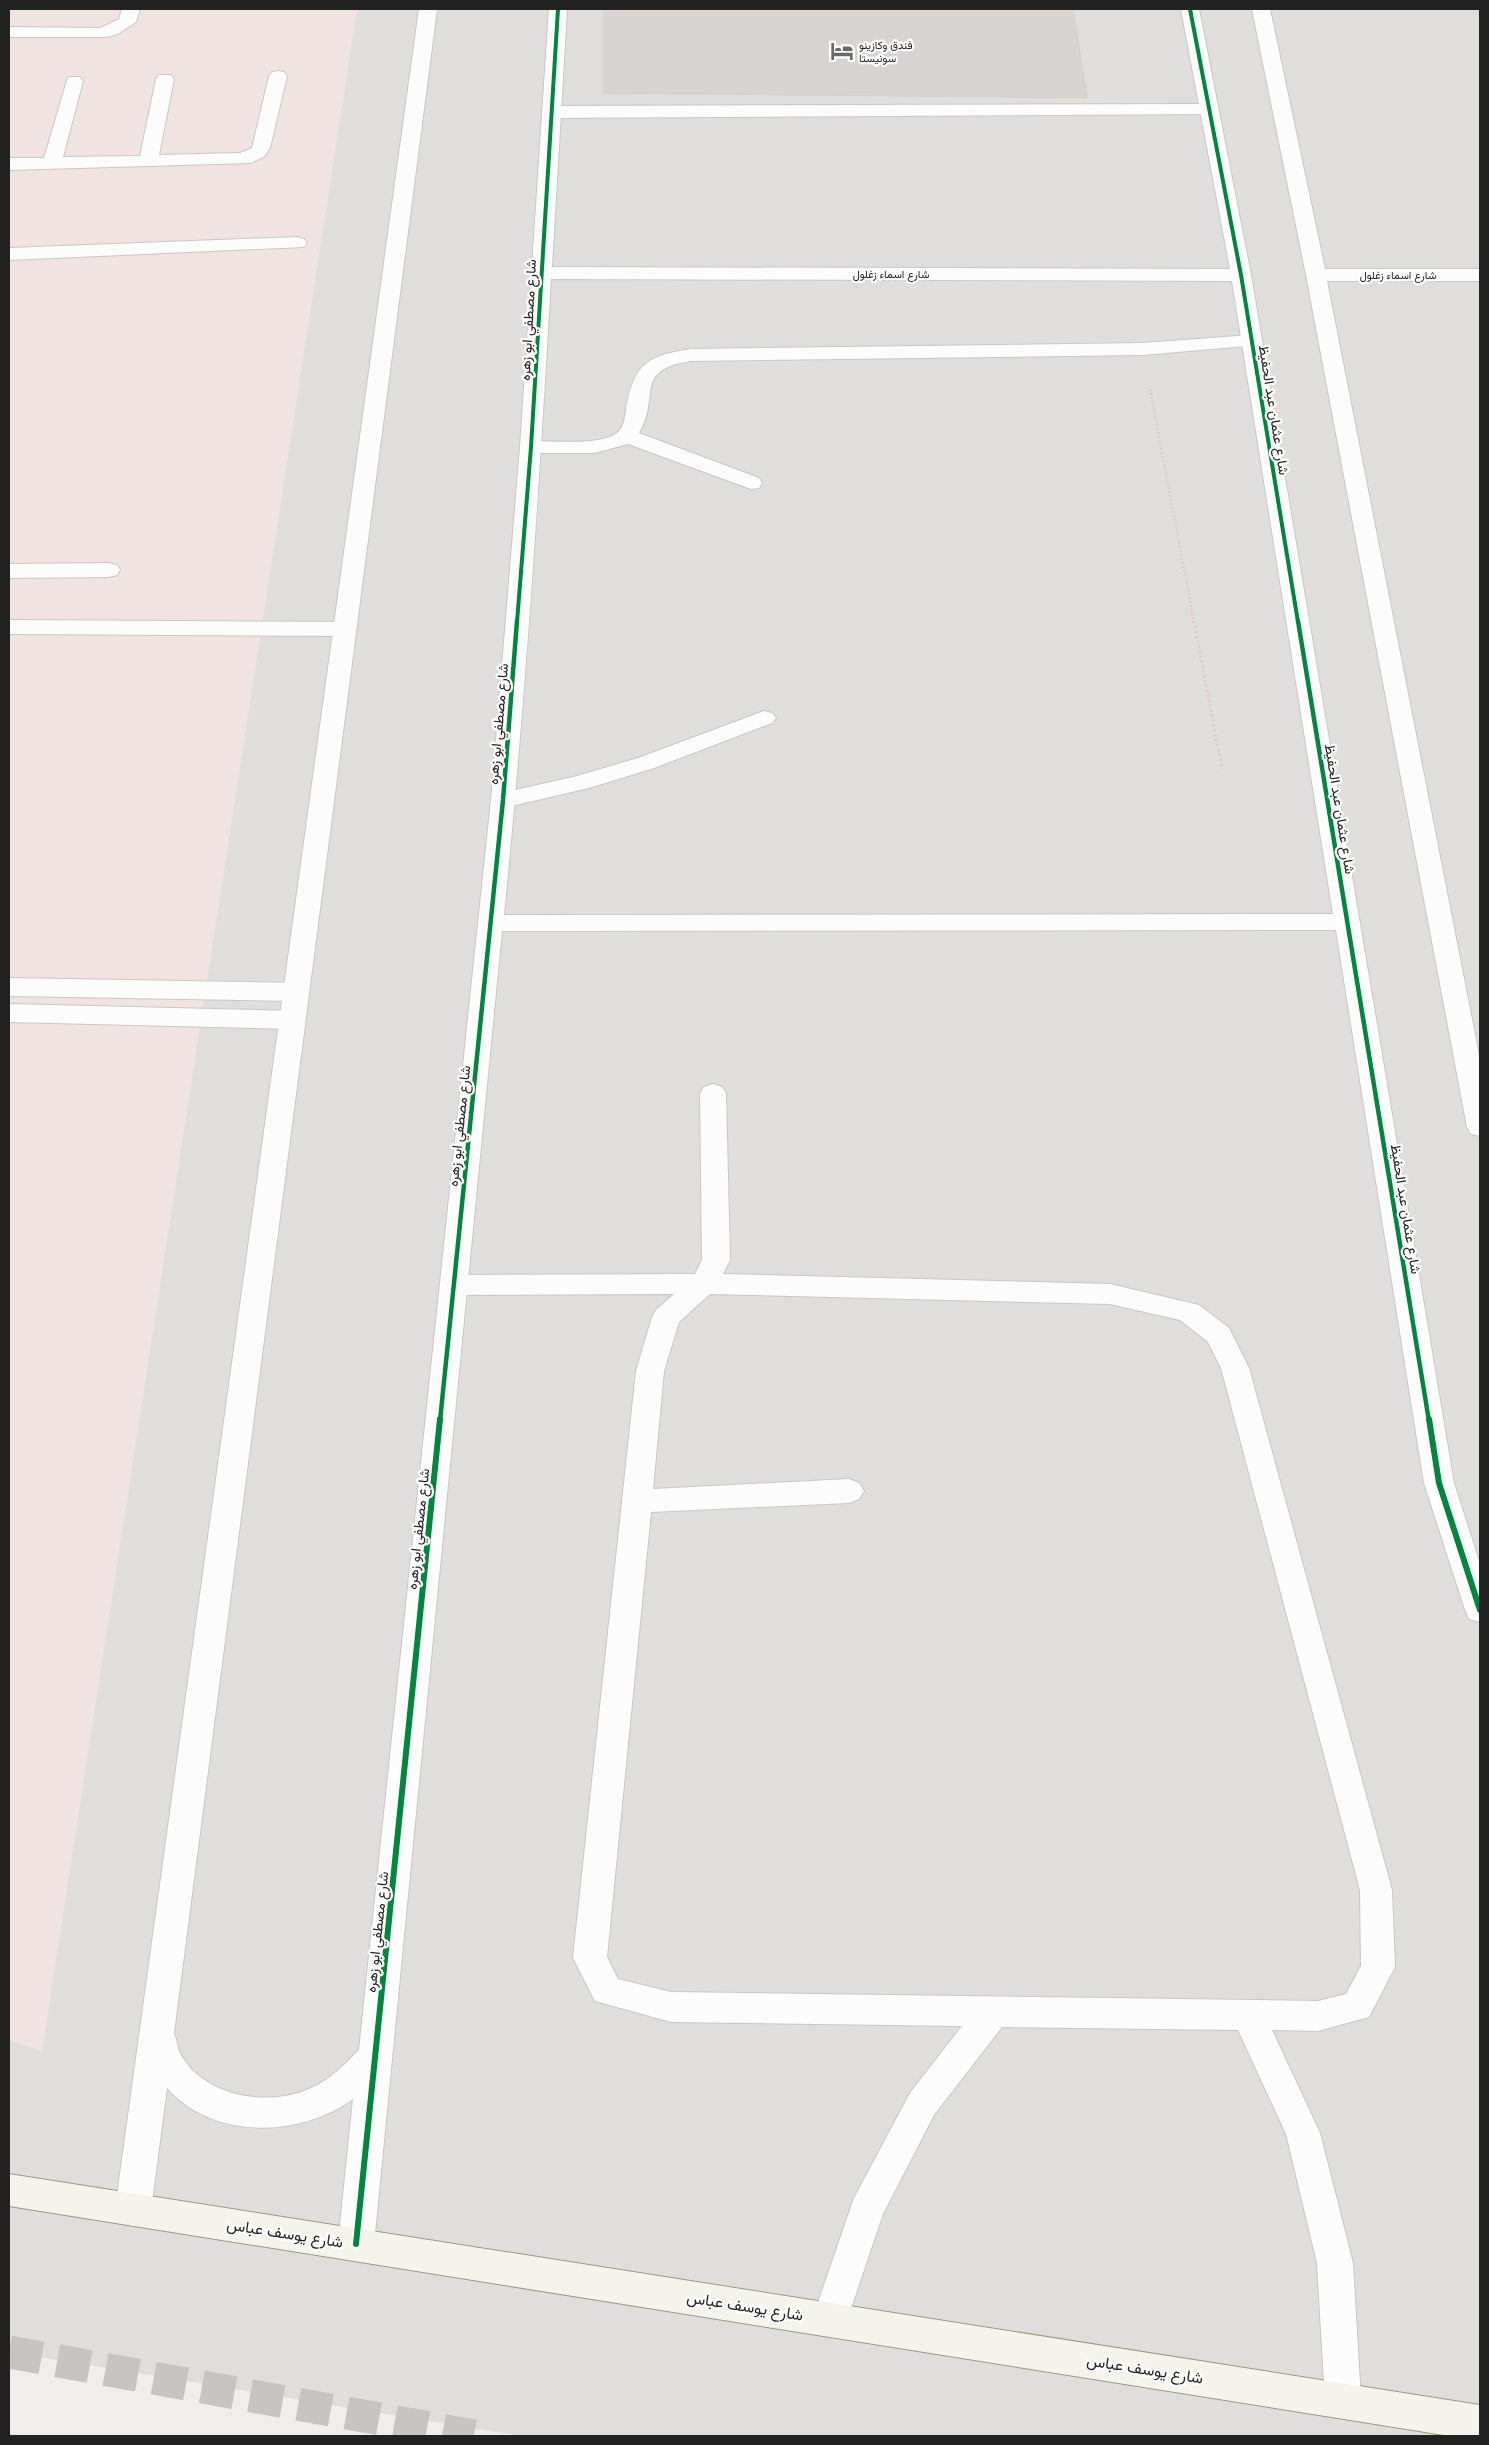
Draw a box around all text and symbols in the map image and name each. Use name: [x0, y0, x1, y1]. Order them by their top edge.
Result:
hotel icon: فندق وكازينو سونيستا: [829, 38, 855, 64]
place label: فندق وكازينو سونيستا: [859, 38, 912, 65]
street label: شارع مصطفي ابو زهره: [516, 259, 543, 381]
street label: شارع اسماء زغلول: [853, 267, 930, 282]
street label: شارع اسماء زغلول: [1360, 268, 1437, 283]
street label: شارع عثمان عبد الحفيظ: [1253, 344, 1293, 477]
street label: شارع مصطفي ابو زهره: [484, 663, 515, 786]
street label: شارع عثمان عبد الحفيظ: [1319, 743, 1359, 876]
street label: شارع مصطفي ابو زهره: [444, 1064, 477, 1188]
street label: شارع عثمان عبد الحفيظ: [1385, 1143, 1425, 1276]
street label: شارع مصطفي ابو زهره: [403, 1467, 436, 1591]
street label: شارع مصطفي ابو زهره: [362, 1870, 395, 1994]
street label: شارع يوسف عباس: [225, 2213, 345, 2254]
street label: شارع يوسف عباس: [685, 2286, 805, 2327]
street label: شارع يوسف عباس: [1085, 2349, 1205, 2390]

